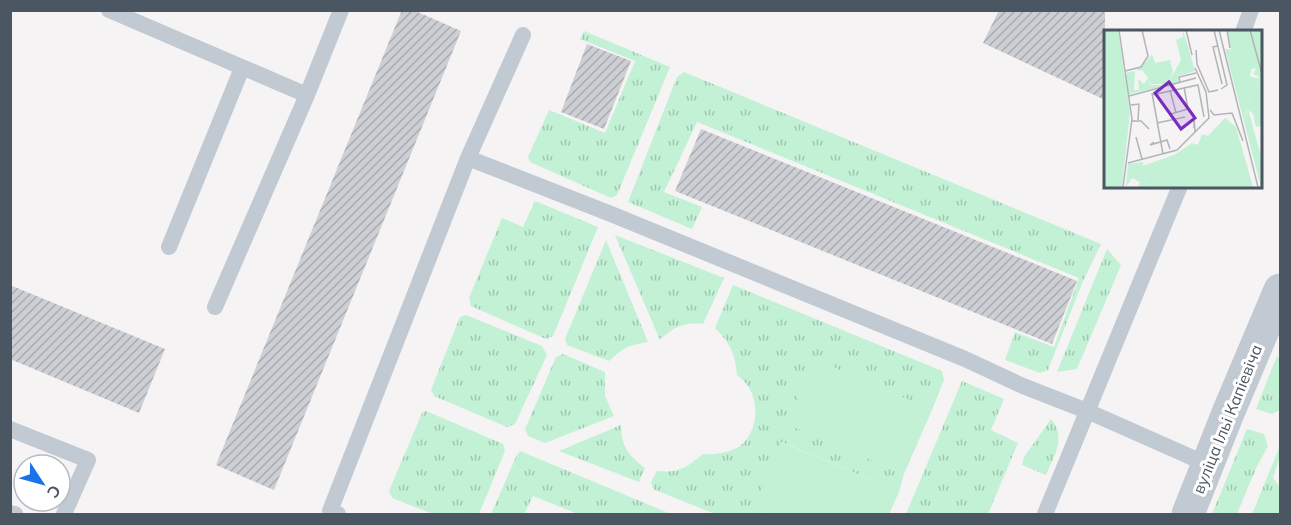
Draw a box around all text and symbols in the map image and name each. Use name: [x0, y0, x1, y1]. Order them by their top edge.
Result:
inset map: [1104, 30, 1261, 188]
street label: вуліца Ільі Капіевіча: [1188, 342, 1266, 496]
north arrow: [12, 453, 72, 513]
text: С: [43, 482, 65, 502]

